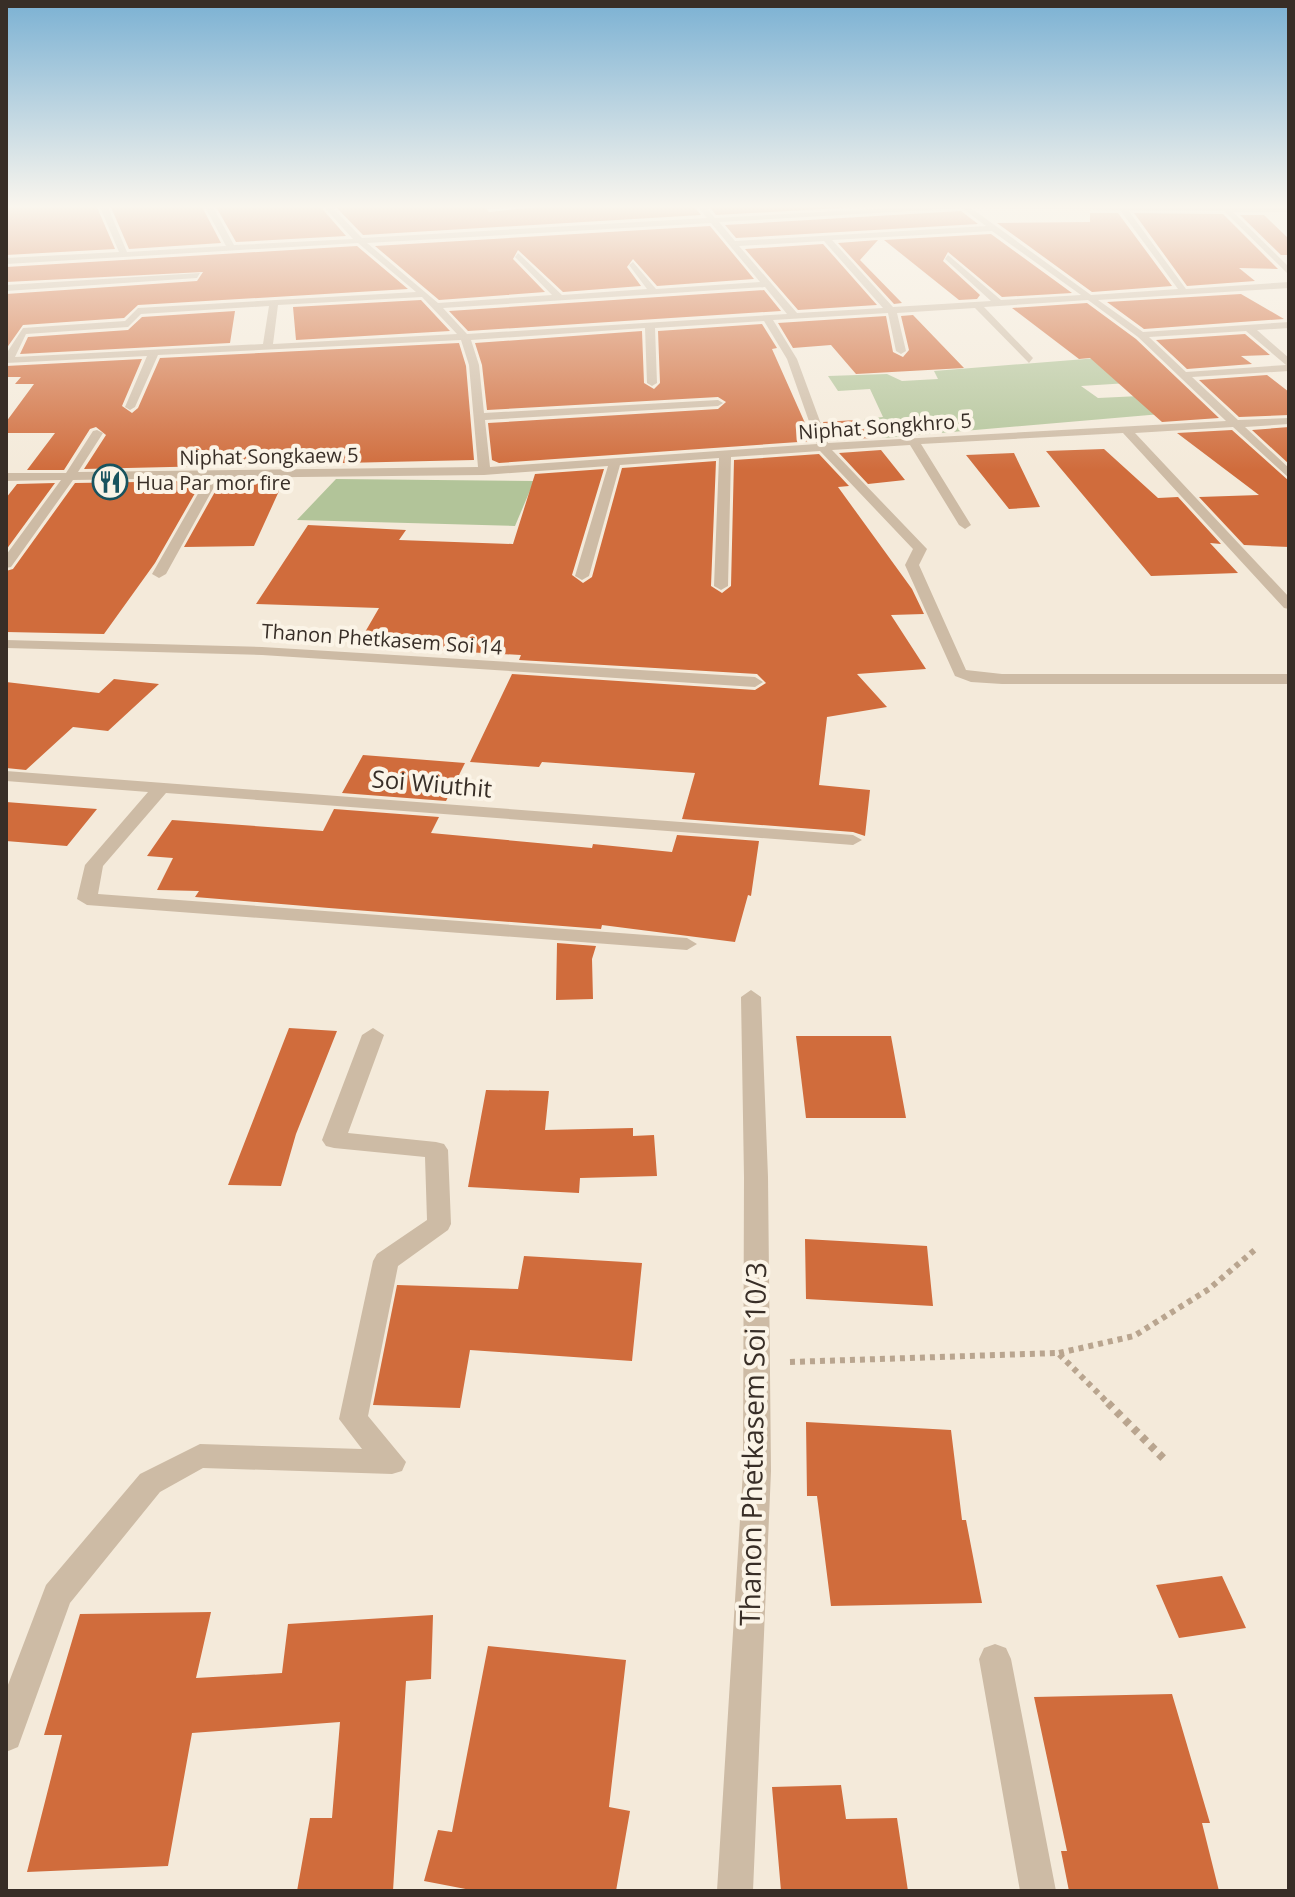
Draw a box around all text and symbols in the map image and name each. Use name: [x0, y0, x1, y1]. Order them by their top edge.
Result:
street label: Niphat Songkhro 5: [797, 406, 973, 446]
street label: Niphat Songkaew 5: [179, 441, 359, 471]
restaurant icon: Hua Par mor fire: [91, 463, 129, 501]
place label: Hua Par mor fire: [136, 469, 291, 496]
street label: Thanon Phetkasem Soi 14: [261, 617, 504, 661]
street label: Soi Wiuthit: [370, 761, 494, 805]
street label: Thanon Phetkasem Soi 10/3: [730, 1262, 774, 1626]

